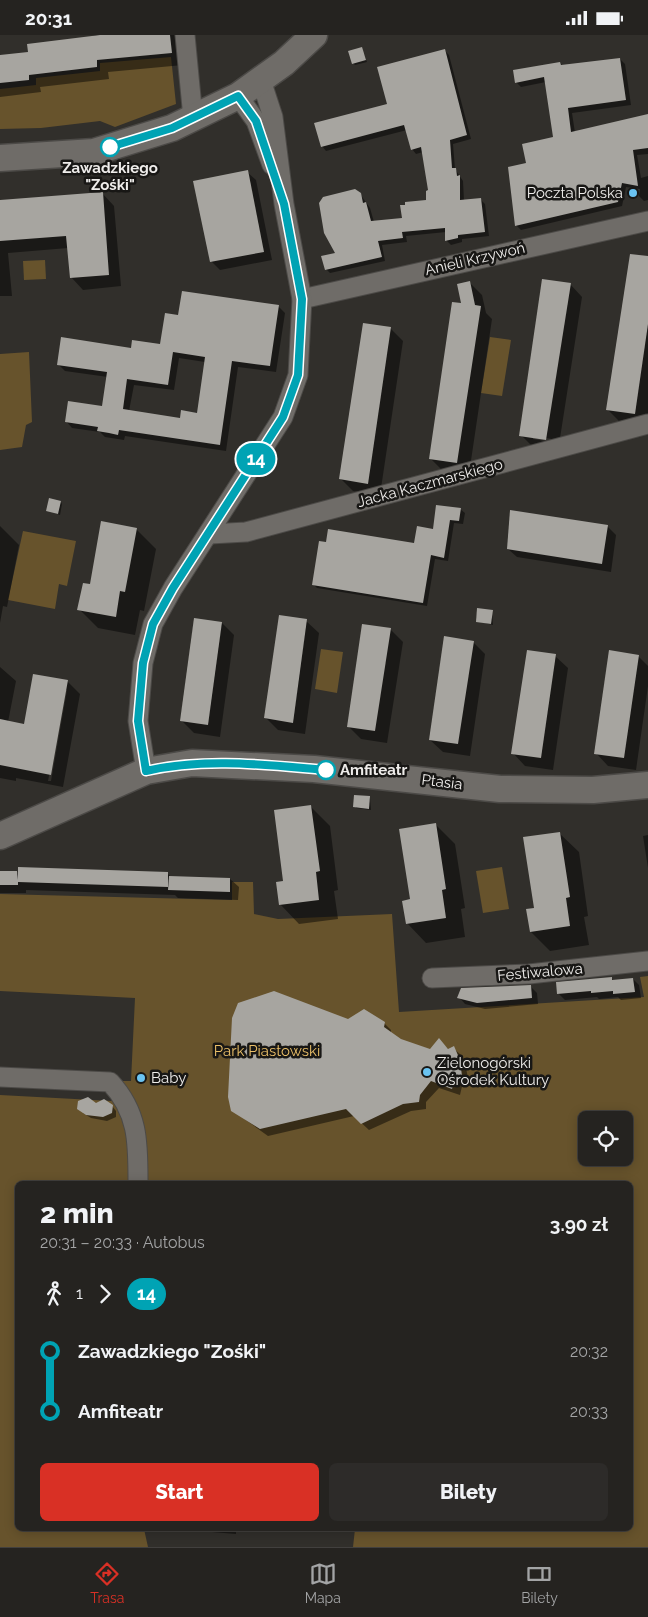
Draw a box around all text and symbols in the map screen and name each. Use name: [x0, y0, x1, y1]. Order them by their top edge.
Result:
text: 20:31: [25, 7, 72, 29]
marker: Zawadzkiego "Zośki": [100, 137, 120, 157]
place label: Zawadzkiego "Zośki": [62, 159, 158, 194]
place label: Poczta Polska: [527, 184, 623, 202]
marker: Poczta Polska: [627, 187, 639, 199]
street label: Anieli Krzywoń: [423, 239, 527, 279]
line badge: 14: [234, 443, 278, 475]
text: 14: [246, 448, 266, 469]
street label: Jacka Kaczmarskiego: [355, 455, 505, 511]
marker: Amfiteatr: [316, 760, 336, 780]
place label: Amfiteatr: [340, 761, 407, 779]
street label: Ptasia: [420, 771, 464, 793]
street label: Festiwalowa: [496, 959, 584, 985]
park label: Park Piastowski: [214, 1042, 320, 1060]
place label: Zielonogórski Ośrodek Kultury: [437, 1054, 549, 1089]
marker: Zielonogórski Ośrodek Kultury: [421, 1066, 433, 1078]
place label: Baby: [151, 1069, 186, 1087]
marker: Baby: [135, 1072, 147, 1084]
map controls: [578, 1111, 633, 1166]
button: locate: [578, 1111, 633, 1166]
text: 2 min: [40, 1197, 114, 1230]
text: 3.90 zł: [550, 1213, 608, 1235]
text: 20:31 – 20:33 · Autobus: [40, 1233, 205, 1252]
icon: walk: [40, 1280, 68, 1308]
icon: forward: [91, 1280, 119, 1308]
text: 14: [137, 1283, 156, 1304]
text: 1: [76, 1284, 83, 1303]
text: Zawadzkiego "Zośki": [78, 1340, 266, 1362]
text: 20:32: [570, 1342, 608, 1361]
text: Amfiteatr: [78, 1400, 163, 1422]
text: 20:33: [570, 1402, 608, 1421]
button: Start: [40, 1463, 319, 1521]
button: Bilety: [329, 1463, 608, 1521]
tab: Trasa: [90, 1560, 124, 1606]
tab: Mapa: [305, 1560, 341, 1606]
tab: Bilety: [521, 1560, 558, 1606]

